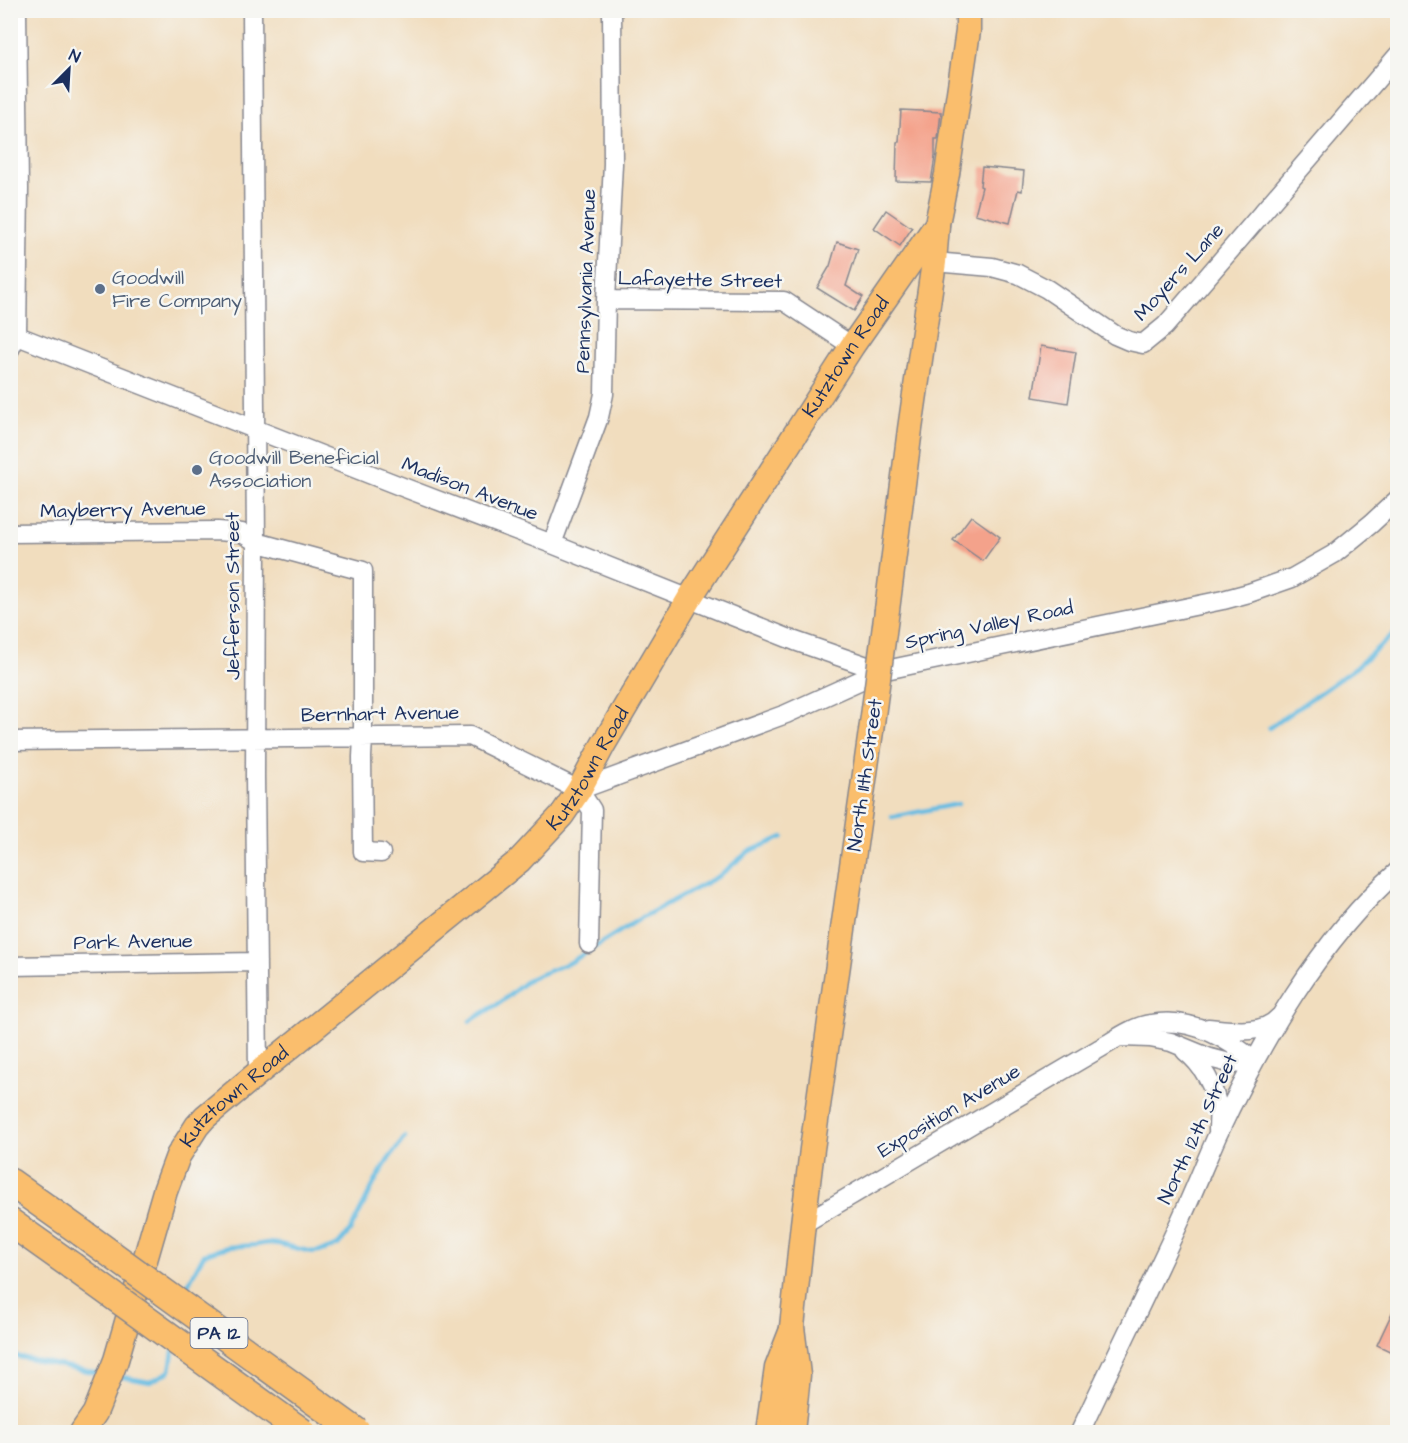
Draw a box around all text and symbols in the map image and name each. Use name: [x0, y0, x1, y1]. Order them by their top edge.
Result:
north arrow: [39, 39, 99, 99]
text: N: [66, 44, 84, 68]
street label: Pennsylvania Avenue: [569, 188, 604, 374]
street label: Moyers Lane: [1127, 217, 1232, 328]
place label: Goodwill Fire Company: [112, 264, 242, 316]
street label: Lafayette Street: [617, 265, 783, 296]
marker: Goodwill Fire Company: [93, 282, 107, 296]
street label: Kutztown Road: [796, 291, 896, 423]
place label: Goodwill Beneficial Association: [209, 444, 379, 495]
street label: Madison Avenue: [398, 450, 543, 528]
marker: Goodwill Beneficial Association: [190, 463, 204, 477]
street label: Mayberry Avenue: [40, 495, 206, 526]
street label: Jefferson Street: [219, 512, 247, 680]
street label: Spring Valley Road: [902, 594, 1076, 657]
street label: North 11th Street: [840, 697, 890, 853]
street label: Bernhart Avenue: [301, 699, 460, 729]
street label: Kutztown Road: [540, 702, 636, 837]
street label: Park Avenue: [73, 927, 193, 957]
street label: Kutztown Road: [173, 1039, 295, 1153]
street label: North 12th Street: [1151, 1049, 1245, 1209]
street label: Exposition Avenue: [872, 1057, 1026, 1165]
road number: PA 12: [190, 1318, 248, 1348]

